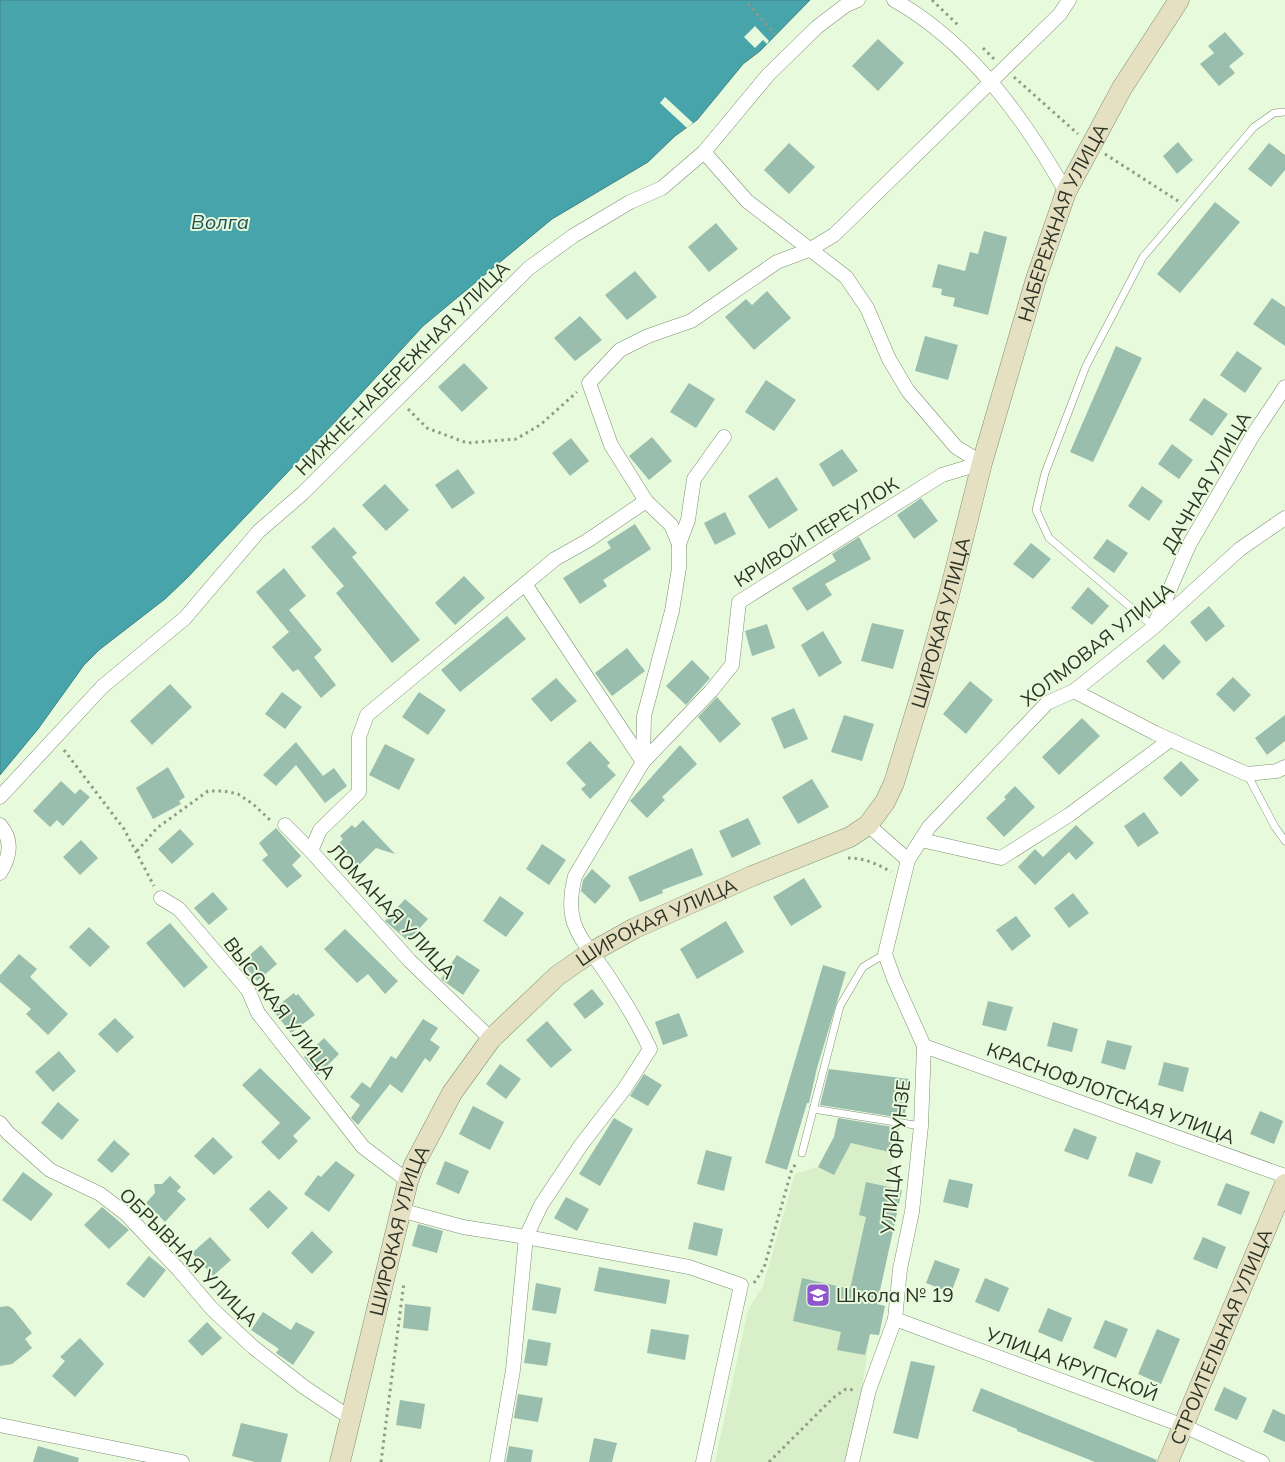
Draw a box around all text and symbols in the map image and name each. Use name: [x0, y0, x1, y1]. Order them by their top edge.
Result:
street label: НАБЕРЕЖНАЯ УЛИЦА: [1012, 119, 1113, 324]
water label: Волга: [191, 209, 249, 234]
street label: НИЖНЕ-НАБЕРЕЖНАЯ УЛИЦА: [290, 256, 514, 480]
street label: ДАЧНАЯ УЛИЦА: [1156, 407, 1256, 557]
street label: КРИВОЙ ПЕРЕУЛОК: [729, 471, 903, 592]
street label: ШИРОКАЯ УЛИЦА: [906, 534, 975, 711]
street label: ХОЛМОВАЯ УЛИЦА: [1016, 577, 1178, 711]
street label: ЛОМАНАЯ УЛИЦА: [323, 838, 461, 984]
street label: ШИРОКАЯ УЛИЦА: [571, 872, 740, 971]
street label: ВЫСОКАЯ УЛИЦА: [219, 932, 341, 1084]
street label: КРАСНОФЛОТСКАЯ УЛИЦА: [984, 1037, 1238, 1149]
street label: УЛИЦА ФРУНЗЕ: [875, 1079, 915, 1236]
street label: ШИРОКАЯ УЛИЦА: [364, 1141, 434, 1318]
street label: ОБРЫВНАЯ УЛИЦА: [115, 1183, 263, 1331]
street label: СТРОИТЕЛЬНАЯ УЛИЦА: [1165, 1225, 1277, 1448]
school or university icon: Школа № 19: [805, 1282, 831, 1308]
place label: Школа № 19: [836, 1283, 954, 1307]
street label: УЛИЦА КРУПСКОЙ: [982, 1321, 1161, 1406]

